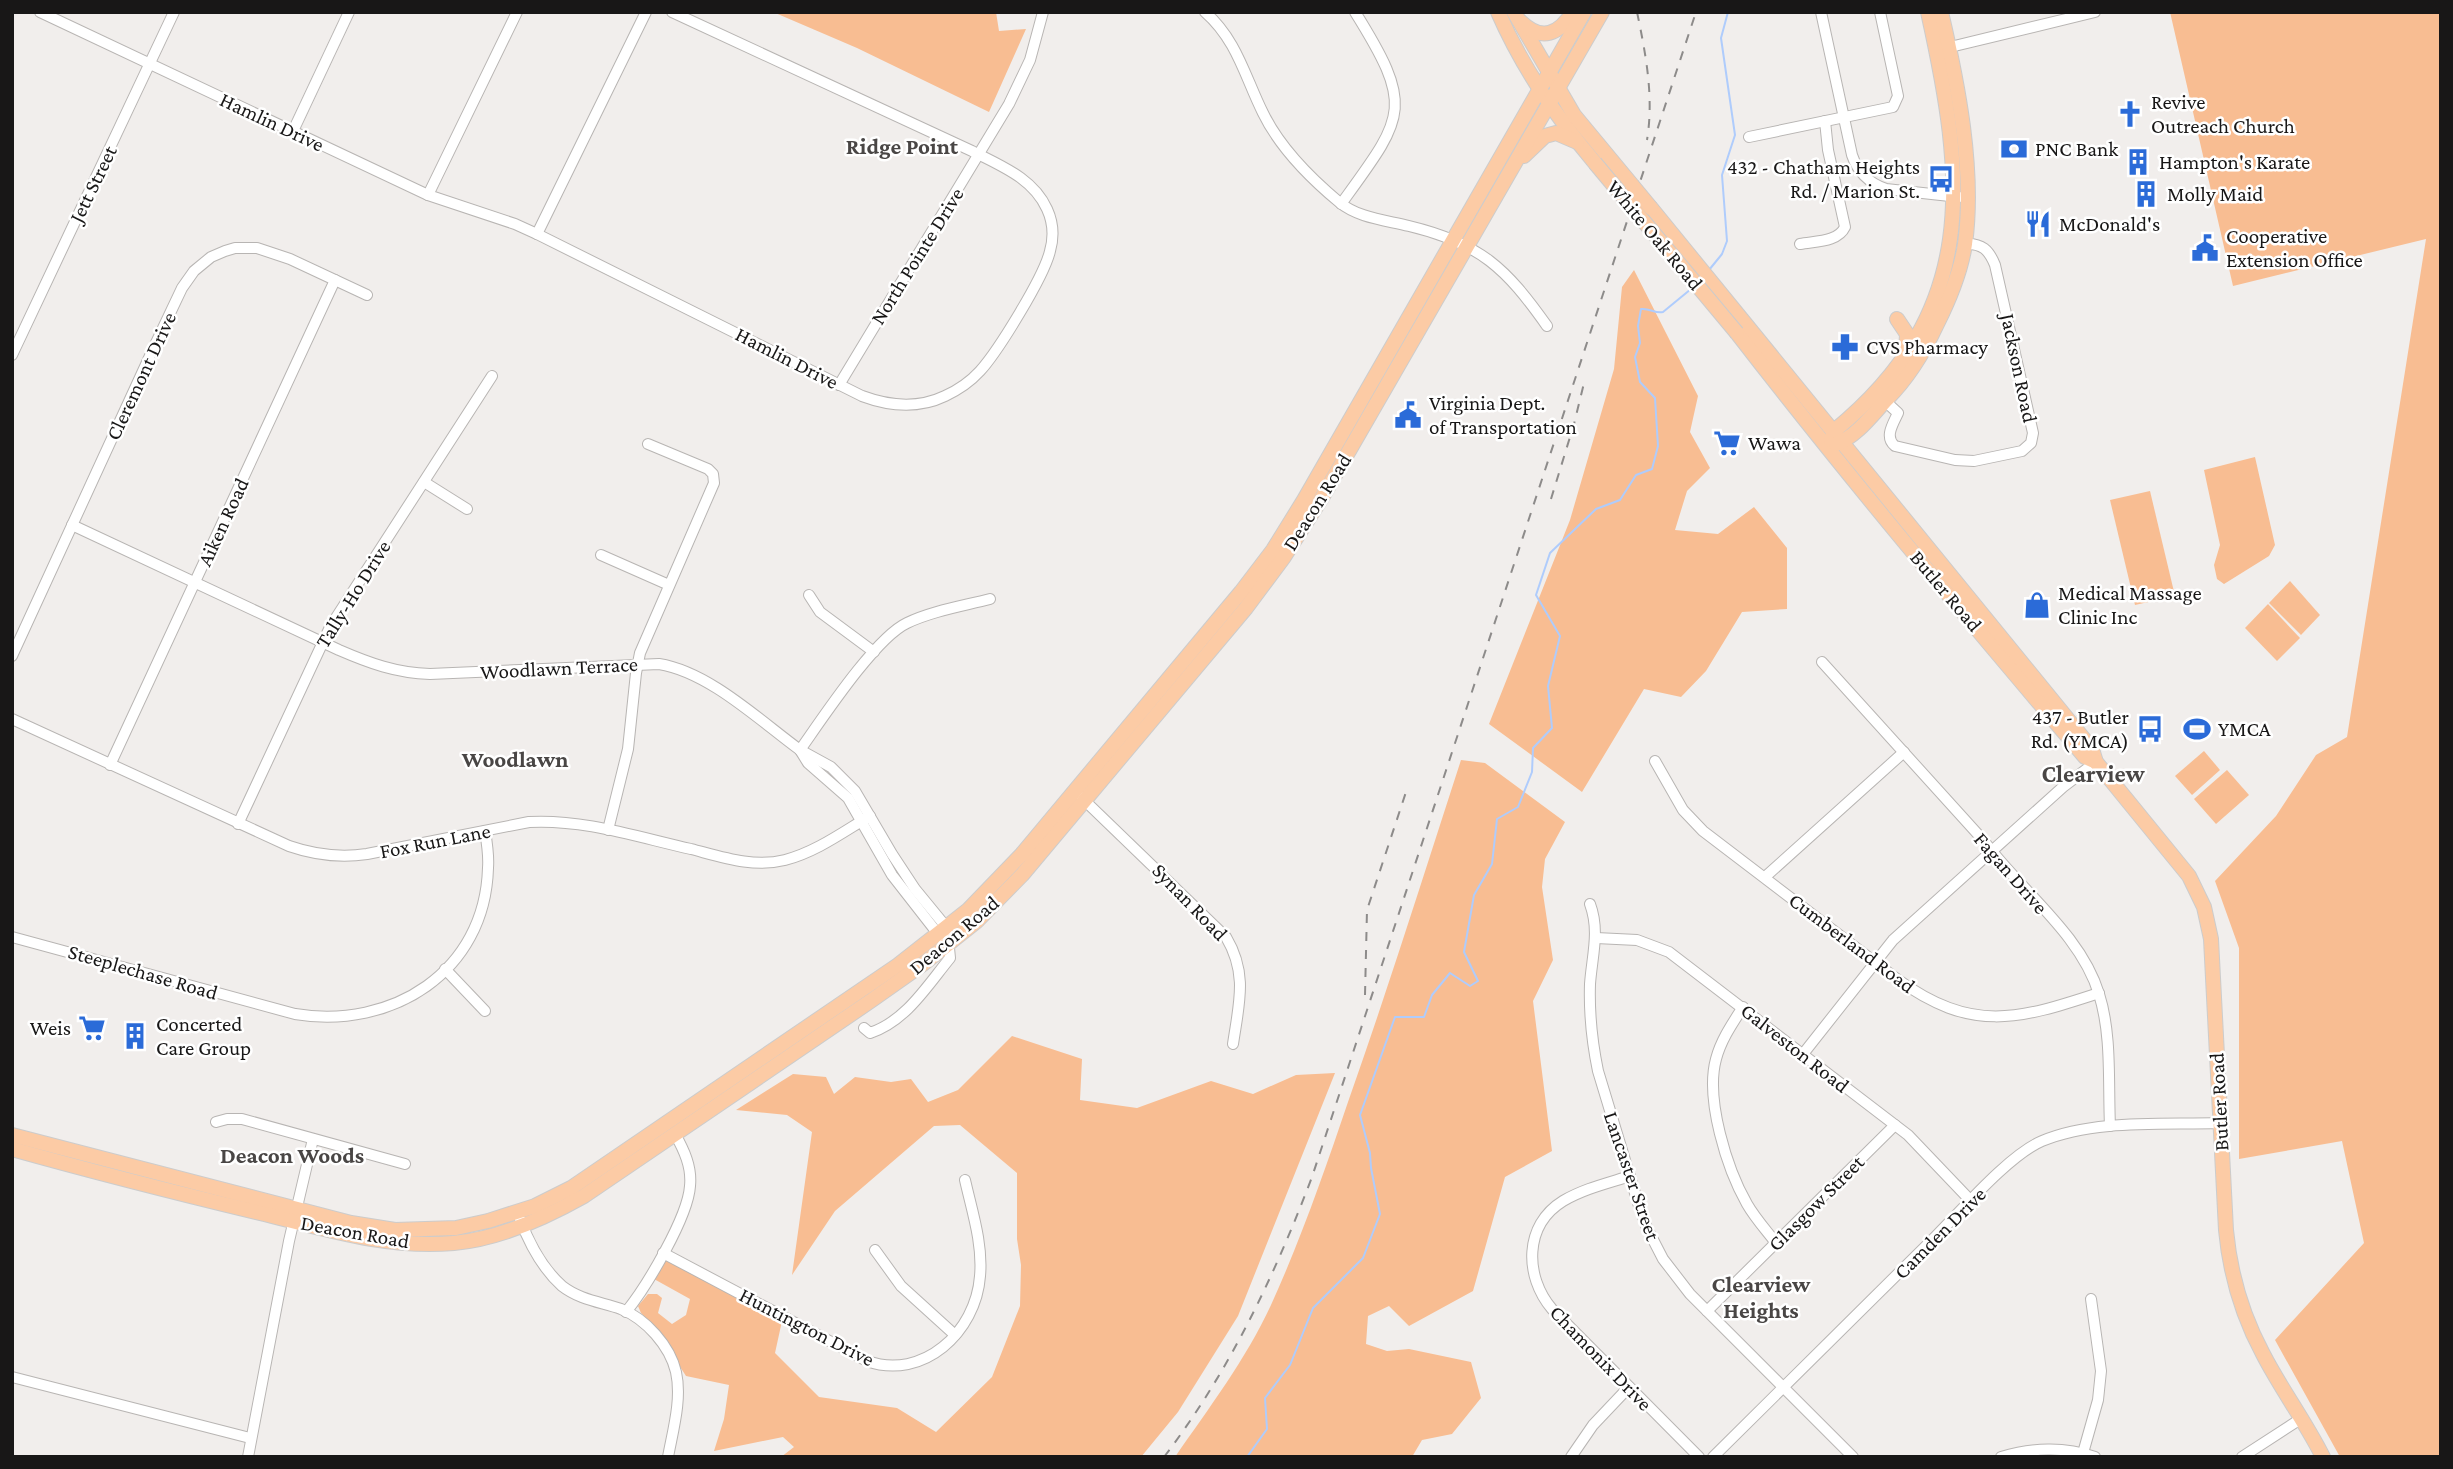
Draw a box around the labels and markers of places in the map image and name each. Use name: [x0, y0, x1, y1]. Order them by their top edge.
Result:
place label: Revive Outreach Church: [2151, 90, 2295, 138]
church icon: Revive Outreach Church: [2115, 99, 2145, 129]
bank icon: PNC Bank: [1999, 134, 2029, 164]
place label: PNC Bank: [2035, 137, 2118, 161]
building icon: Hampton's Karate: [2123, 147, 2153, 177]
place label: Hampton's Karate: [2159, 150, 2310, 174]
place label: 432 - Chatham Heights Rd. / Marion St.: [1727, 155, 1920, 203]
bus stop icon: 432 - Chatham Heights Rd. / Marion St.: [1926, 164, 1956, 194]
building icon: Molly Maid: [2131, 179, 2161, 209]
place label: Molly Maid: [2167, 182, 2263, 206]
restaurant icon: McDonald's: [2023, 209, 2053, 239]
place label: McDonald's: [2059, 212, 2160, 236]
place label: Cooperative Extension Office: [2226, 224, 2363, 272]
public building icon: Cooperative Extension Office: [2190, 233, 2220, 263]
pharmacy icon: CVS Pharmacy: [1830, 332, 1860, 362]
place label: CVS Pharmacy: [1866, 335, 1988, 359]
place label: Virginia Dept. of Transportation: [1429, 391, 1577, 439]
public building icon: Virginia Dept. of Transportation: [1393, 400, 1423, 430]
supermarket icon: Wawa: [1712, 428, 1742, 458]
place label: Wawa: [1748, 431, 1801, 455]
place label: Medical Massage Clinic Inc: [2058, 581, 2202, 629]
shop icon: Medical Massage Clinic Inc: [2022, 590, 2052, 620]
place label: 437 - Butler Rd. (YMCA): [2031, 705, 2130, 753]
bus stop icon: 437 - Butler Rd. (YMCA): [2135, 714, 2165, 744]
sports icon: YMCA: [2182, 714, 2212, 744]
place label: YMCA: [2218, 717, 2271, 741]
place label: Concerted Care Group: [156, 1012, 251, 1060]
supermarket icon: Weis: [77, 1013, 107, 1043]
place label: Weis: [30, 1016, 71, 1040]
building icon: Concerted Care Group: [120, 1021, 150, 1051]

